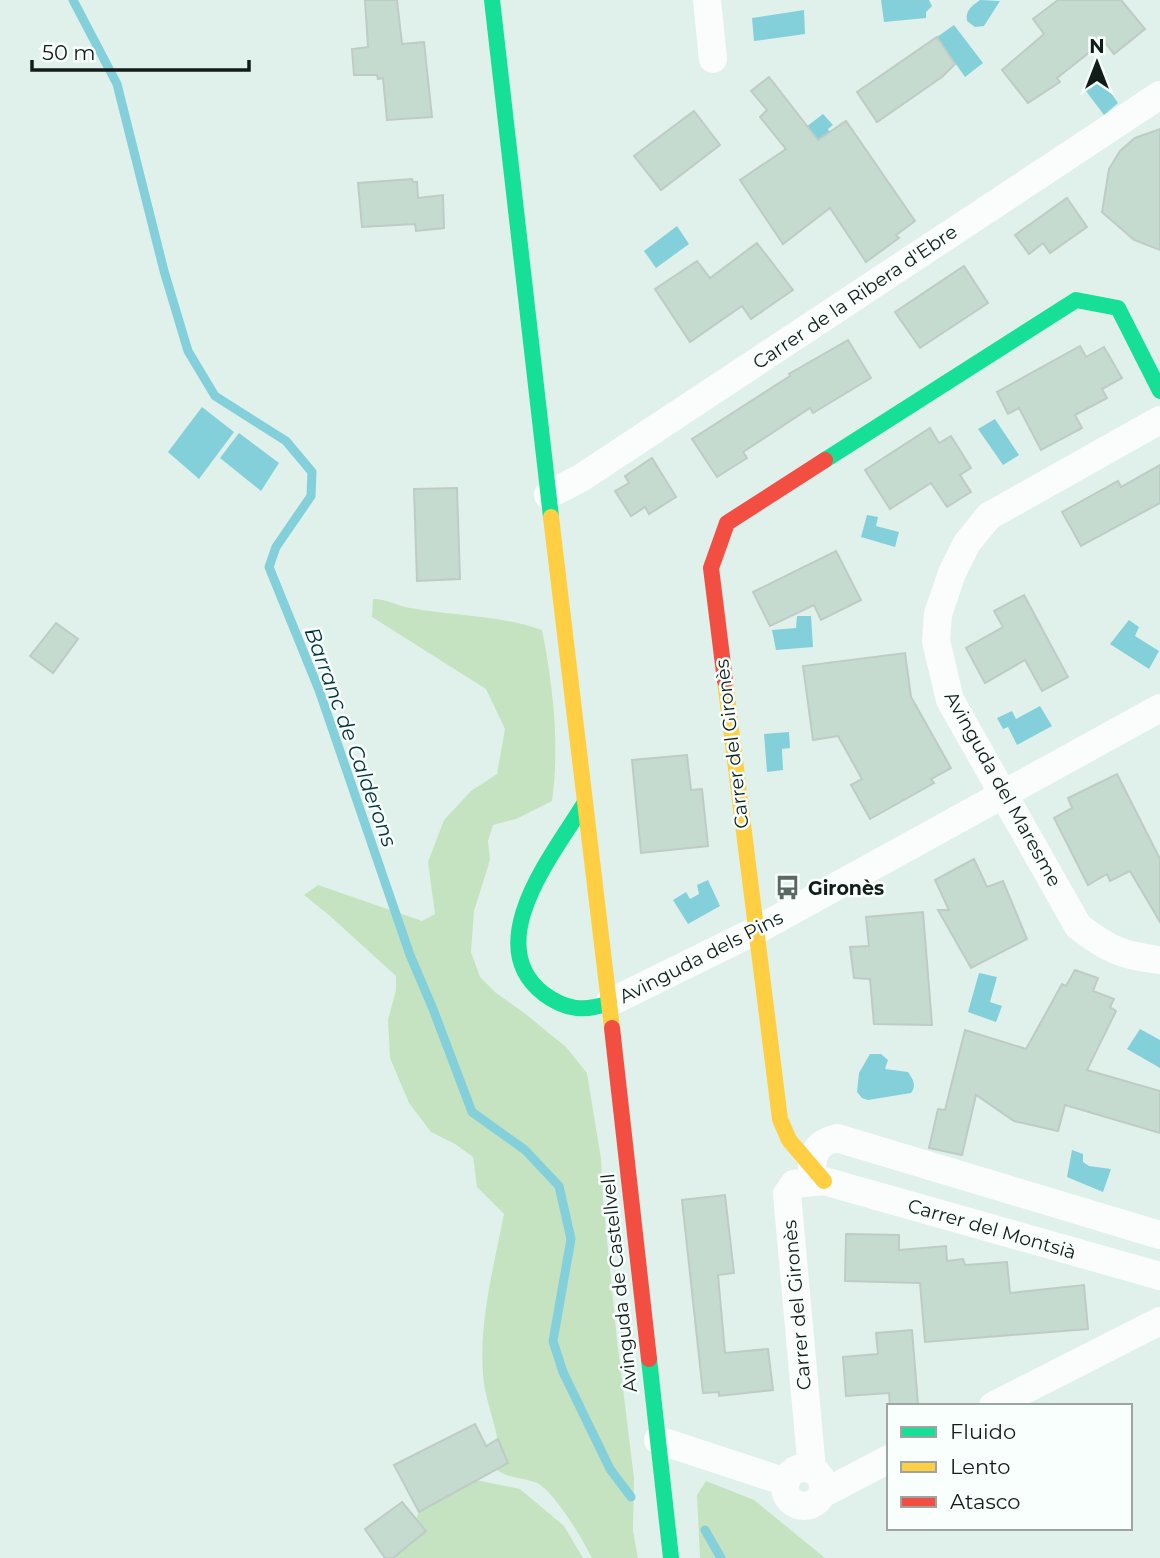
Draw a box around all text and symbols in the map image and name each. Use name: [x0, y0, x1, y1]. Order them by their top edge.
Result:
scale bar: [32, 28, 248, 72]
north arrow: [1062, 28, 1132, 98]
text: N: [1089, 35, 1105, 58]
text: 50 m: [42, 40, 96, 65]
street label: Carrer de la Ribera d'Ebre: [748, 220, 962, 374]
water label: Barranc de Calderons: [300, 624, 402, 850]
street label: Carrer del Gironès: [710, 658, 754, 830]
street label: Avinguda del Maresme: [940, 687, 1066, 891]
bus stop icon: Gironès: [774, 874, 802, 902]
place label: Gironès: [808, 877, 884, 900]
street label: Avinguda dels Pins: [615, 906, 787, 1008]
street label: Avinguda de Castellvell: [596, 1172, 642, 1394]
street label: Carrer del Montsià: [905, 1194, 1079, 1264]
street label: Carrer del Gironès: [778, 1219, 816, 1391]
legend: [887, 1404, 1132, 1530]
text: Fluido: [950, 1419, 1016, 1444]
text: Lento: [950, 1454, 1010, 1479]
text: Atasco: [950, 1489, 1021, 1514]

